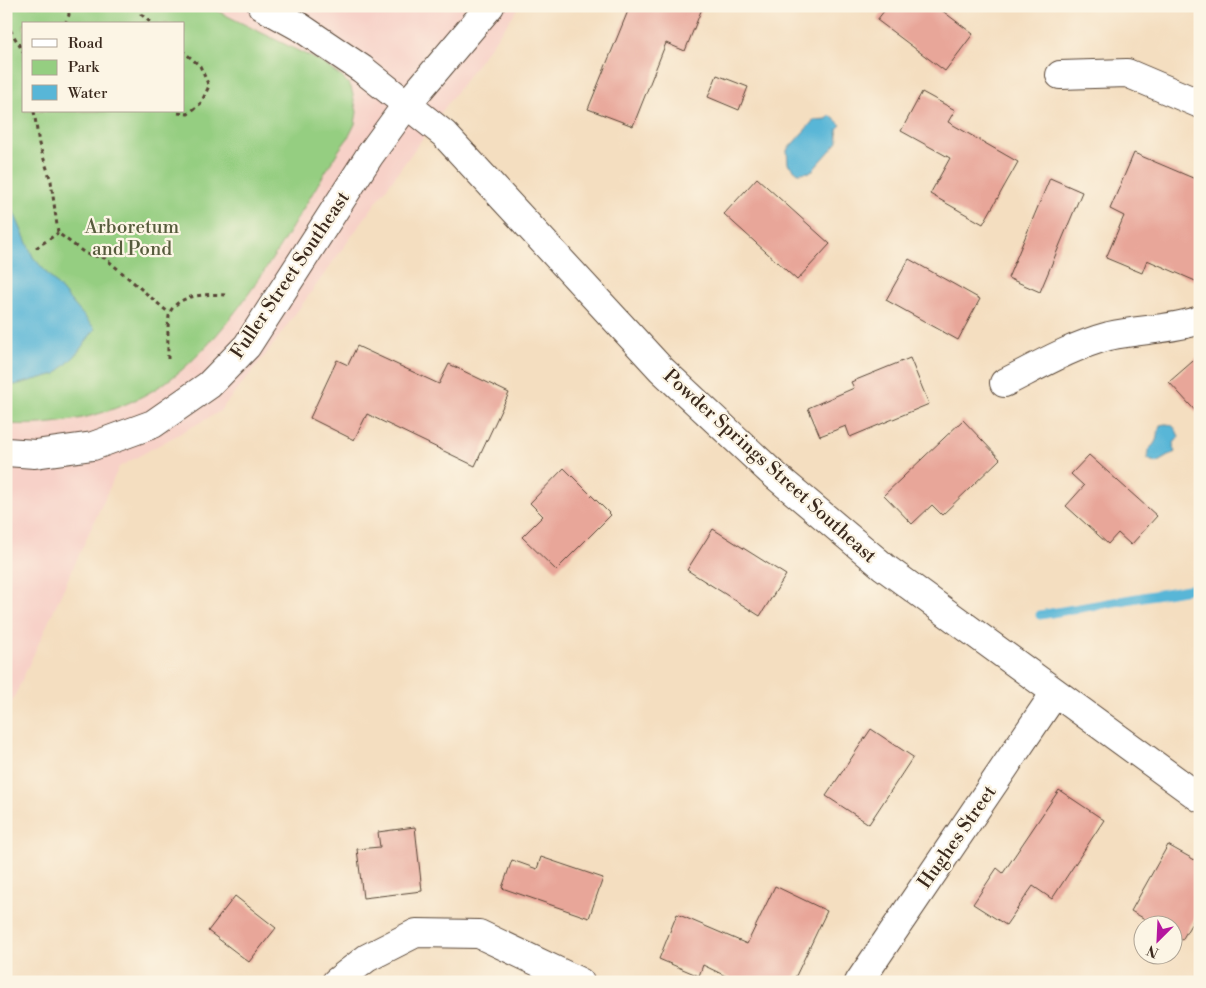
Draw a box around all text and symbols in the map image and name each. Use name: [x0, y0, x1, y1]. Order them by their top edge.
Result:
legend: [22, 22, 185, 112]
text: Road: [68, 34, 103, 53]
text: Park: [68, 58, 100, 77]
text: Water: [67, 84, 108, 103]
street label: Fuller Street Southeast: [225, 187, 355, 363]
park label: Arboretum and Pond: [84, 215, 180, 261]
street label: Powder Springs Street Southeast: [659, 364, 882, 568]
street label: Hughes Street: [913, 780, 1002, 893]
north arrow: [1134, 916, 1184, 966]
text: N: [1144, 940, 1162, 961]

